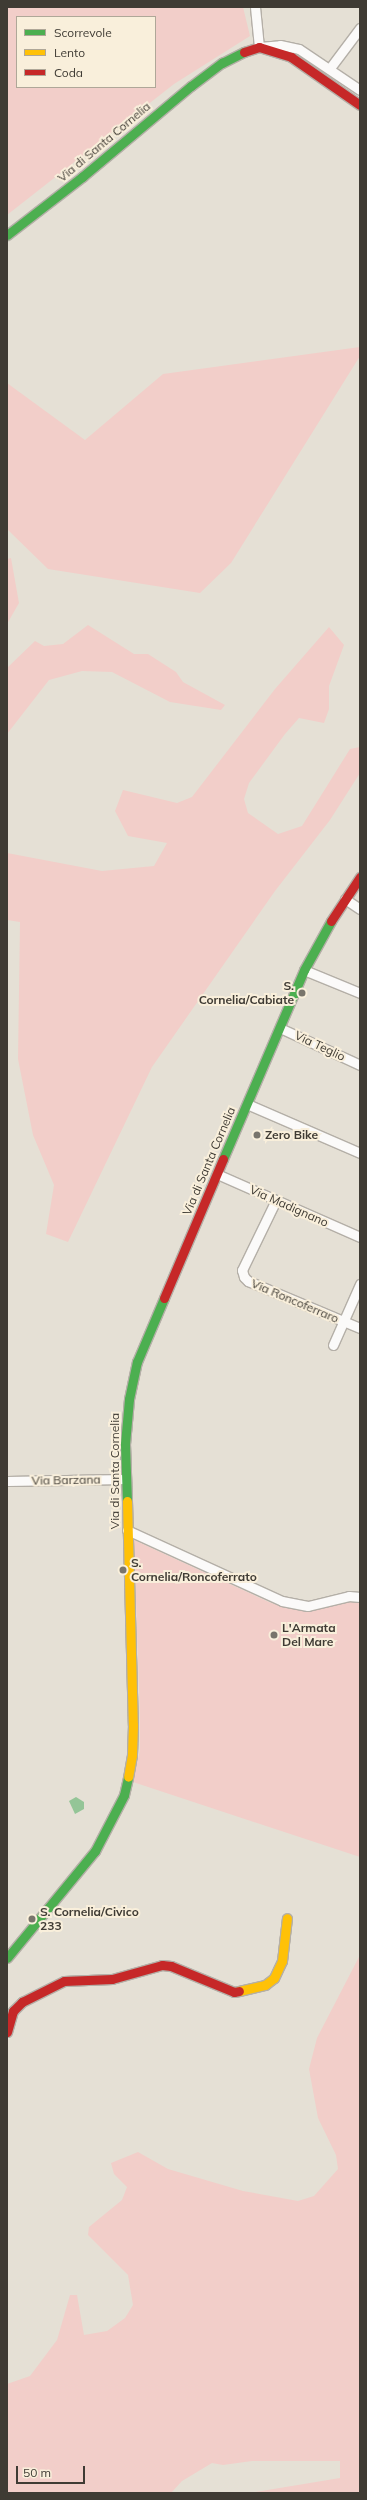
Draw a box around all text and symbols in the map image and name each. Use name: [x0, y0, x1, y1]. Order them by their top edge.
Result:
legend: [16, 16, 156, 88]
text: Scorrevole: [54, 25, 112, 40]
text: Lento: [54, 45, 85, 60]
text: Coda: [54, 65, 83, 80]
street label: Via di Santa Cornelia: [55, 99, 153, 185]
place label: S. Cornelia/Cabiate: [199, 979, 294, 1007]
marker: S. Cornelia/Cabiate: [297, 988, 307, 998]
street label: Via Teglio: [292, 1028, 348, 1064]
street label: Via di Santa Cornelia: [180, 1105, 238, 1217]
place label: Zero Bike: [265, 1128, 318, 1142]
marker: Zero Bike: [252, 1130, 262, 1140]
street label: Via Madignano: [247, 1182, 331, 1230]
street label: Via Roncoferraro: [249, 1276, 341, 1326]
street label: Via di Santa Cornelia: [108, 1413, 122, 1529]
street label: Via Barzana: [31, 1472, 101, 1488]
place label: S. Cornelia/Roncoferrato: [131, 1556, 257, 1584]
marker: S. Cornelia/Roncoferrato: [118, 1565, 128, 1575]
place label: L'Armata Del Mare: [282, 1621, 336, 1649]
marker: L'Armata Del Mare: [269, 1630, 279, 1640]
place label: S. Cornelia/Civico 233: [40, 1905, 139, 1933]
marker: S. Cornelia/Civico 233: [27, 1914, 37, 1924]
scale bar: [18, 2458, 87, 2484]
text: 50 m: [23, 2465, 51, 2480]

